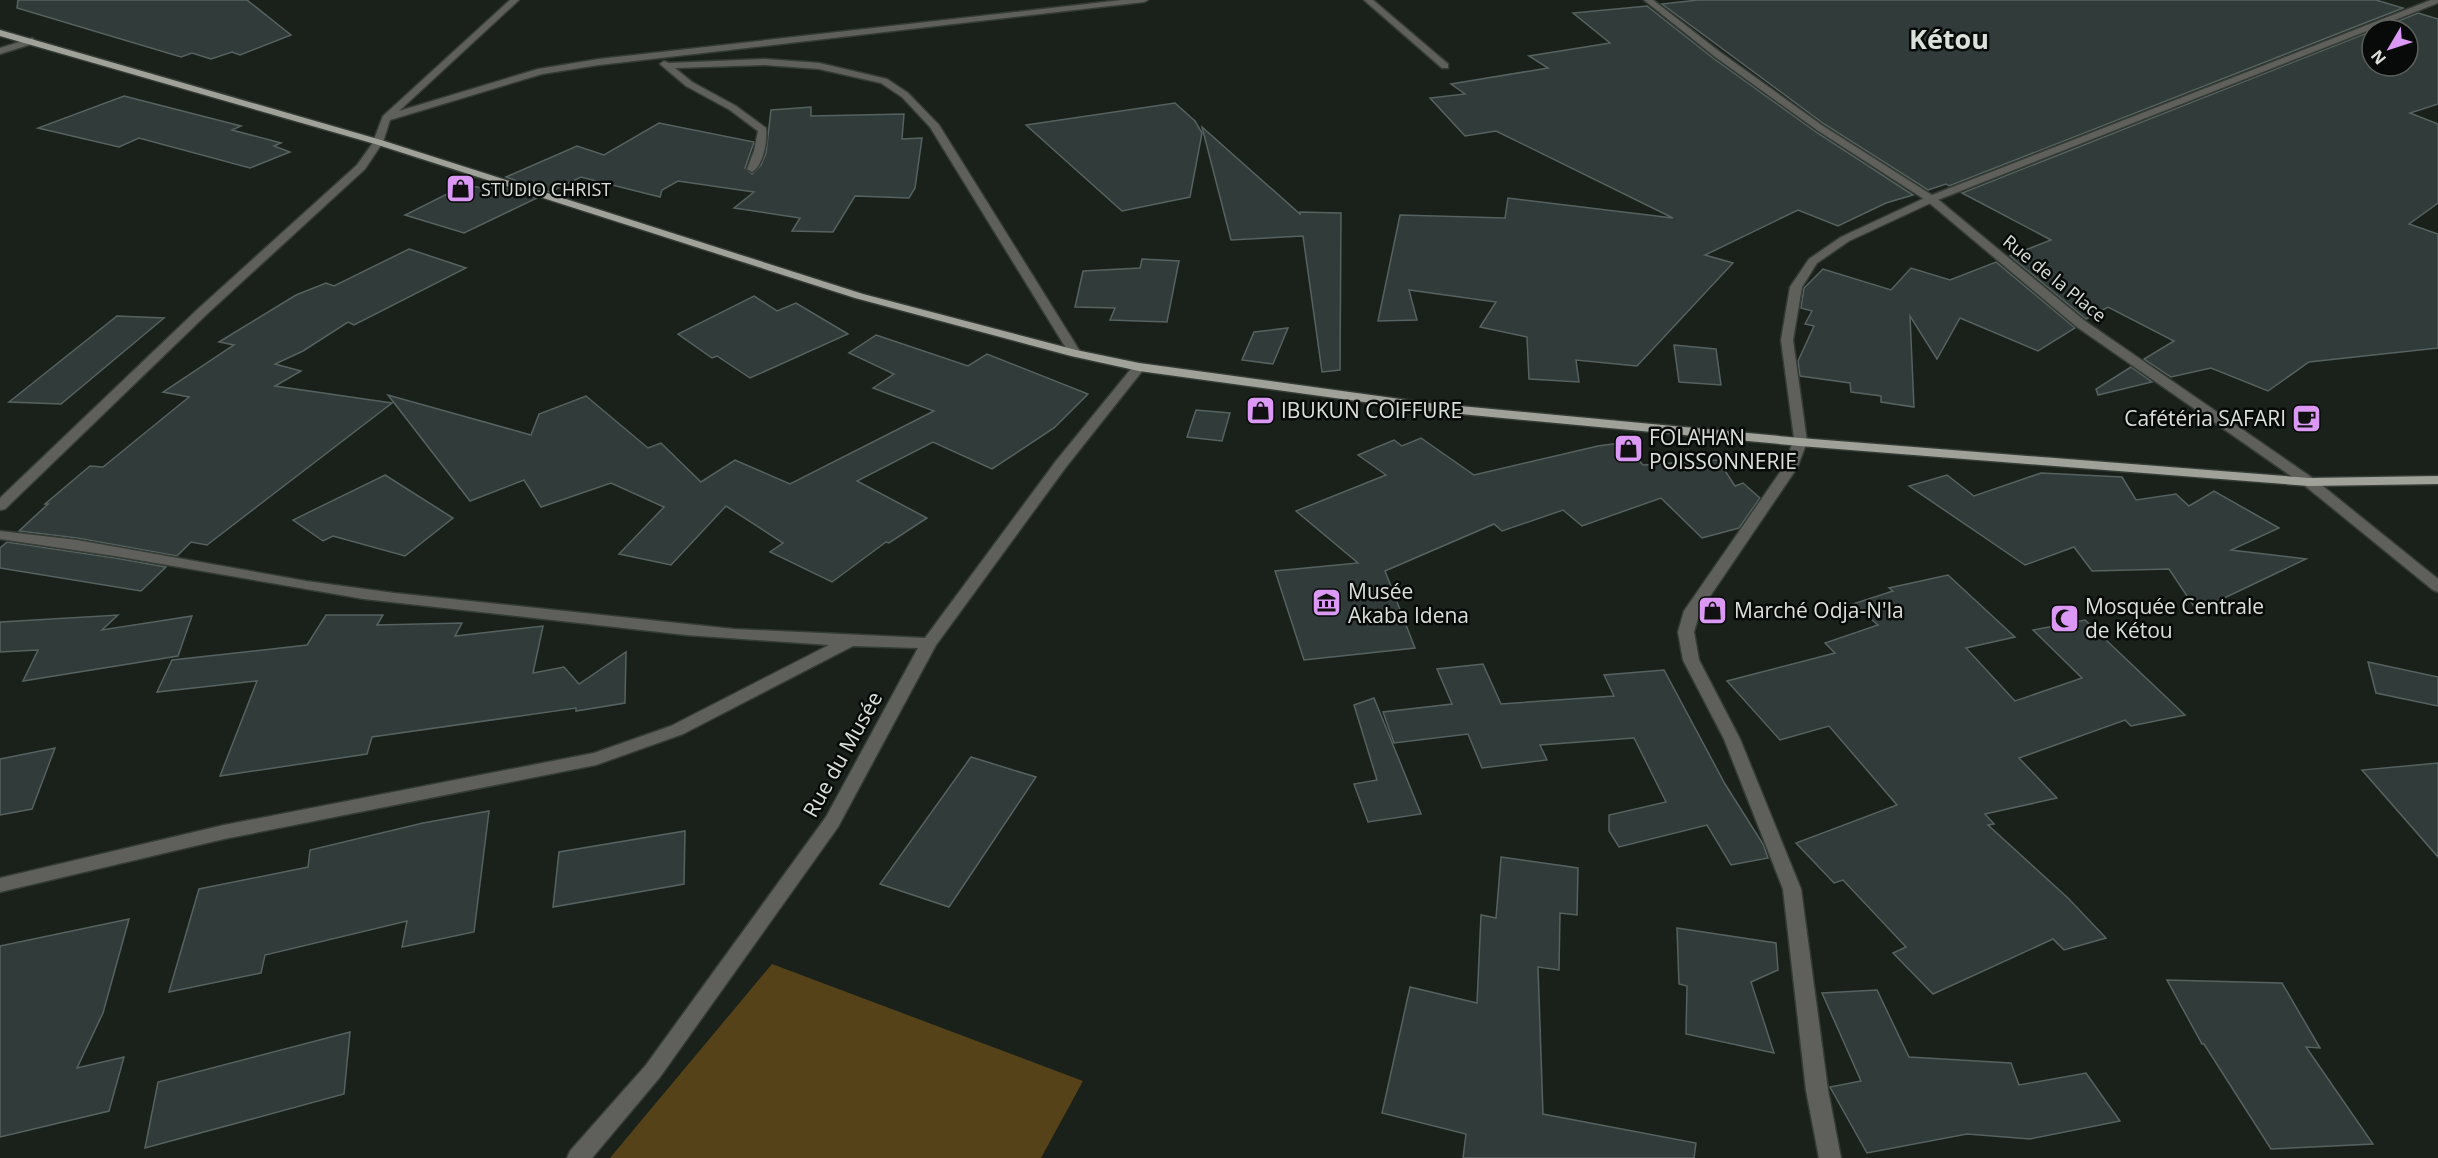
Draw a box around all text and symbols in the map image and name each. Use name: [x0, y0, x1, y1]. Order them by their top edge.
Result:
north arrow: [2360, 18, 2420, 78]
district label: Kétou: [1909, 20, 1989, 57]
text: N: [2366, 45, 2391, 69]
shop icon: STUDIO CHRIST: [444, 173, 476, 205]
place label: STUDIO CHRIST: [481, 177, 611, 201]
street label: Rue de la Place: [1998, 229, 2112, 327]
shop icon: IBUKUN COIFFURE: [1244, 394, 1276, 426]
place label: IBUKUN COIFFURE: [1281, 396, 1462, 424]
cafe icon: Cafétéria SAFARI: [2291, 402, 2323, 434]
place label: Cafétéria SAFARI: [2124, 404, 2286, 432]
place label: FOLAHAN POISSONNERIE: [1649, 423, 1797, 475]
shop icon: FOLAHAN POISSONNERIE: [1612, 433, 1644, 465]
place label: Musée Akaba Idena: [1348, 577, 1469, 629]
museum icon: Musée Akaba Idena: [1311, 587, 1343, 619]
place label: Mosquée Centrale de Kétou: [2085, 592, 2264, 644]
shop icon: Marché Odja-N'la: [1697, 594, 1729, 626]
place label: Marché Odja-N'la: [1734, 596, 1904, 624]
mosque icon: Mosquée Centrale de Kétou: [2048, 602, 2080, 634]
street label: Rue du Musée: [796, 686, 888, 822]

